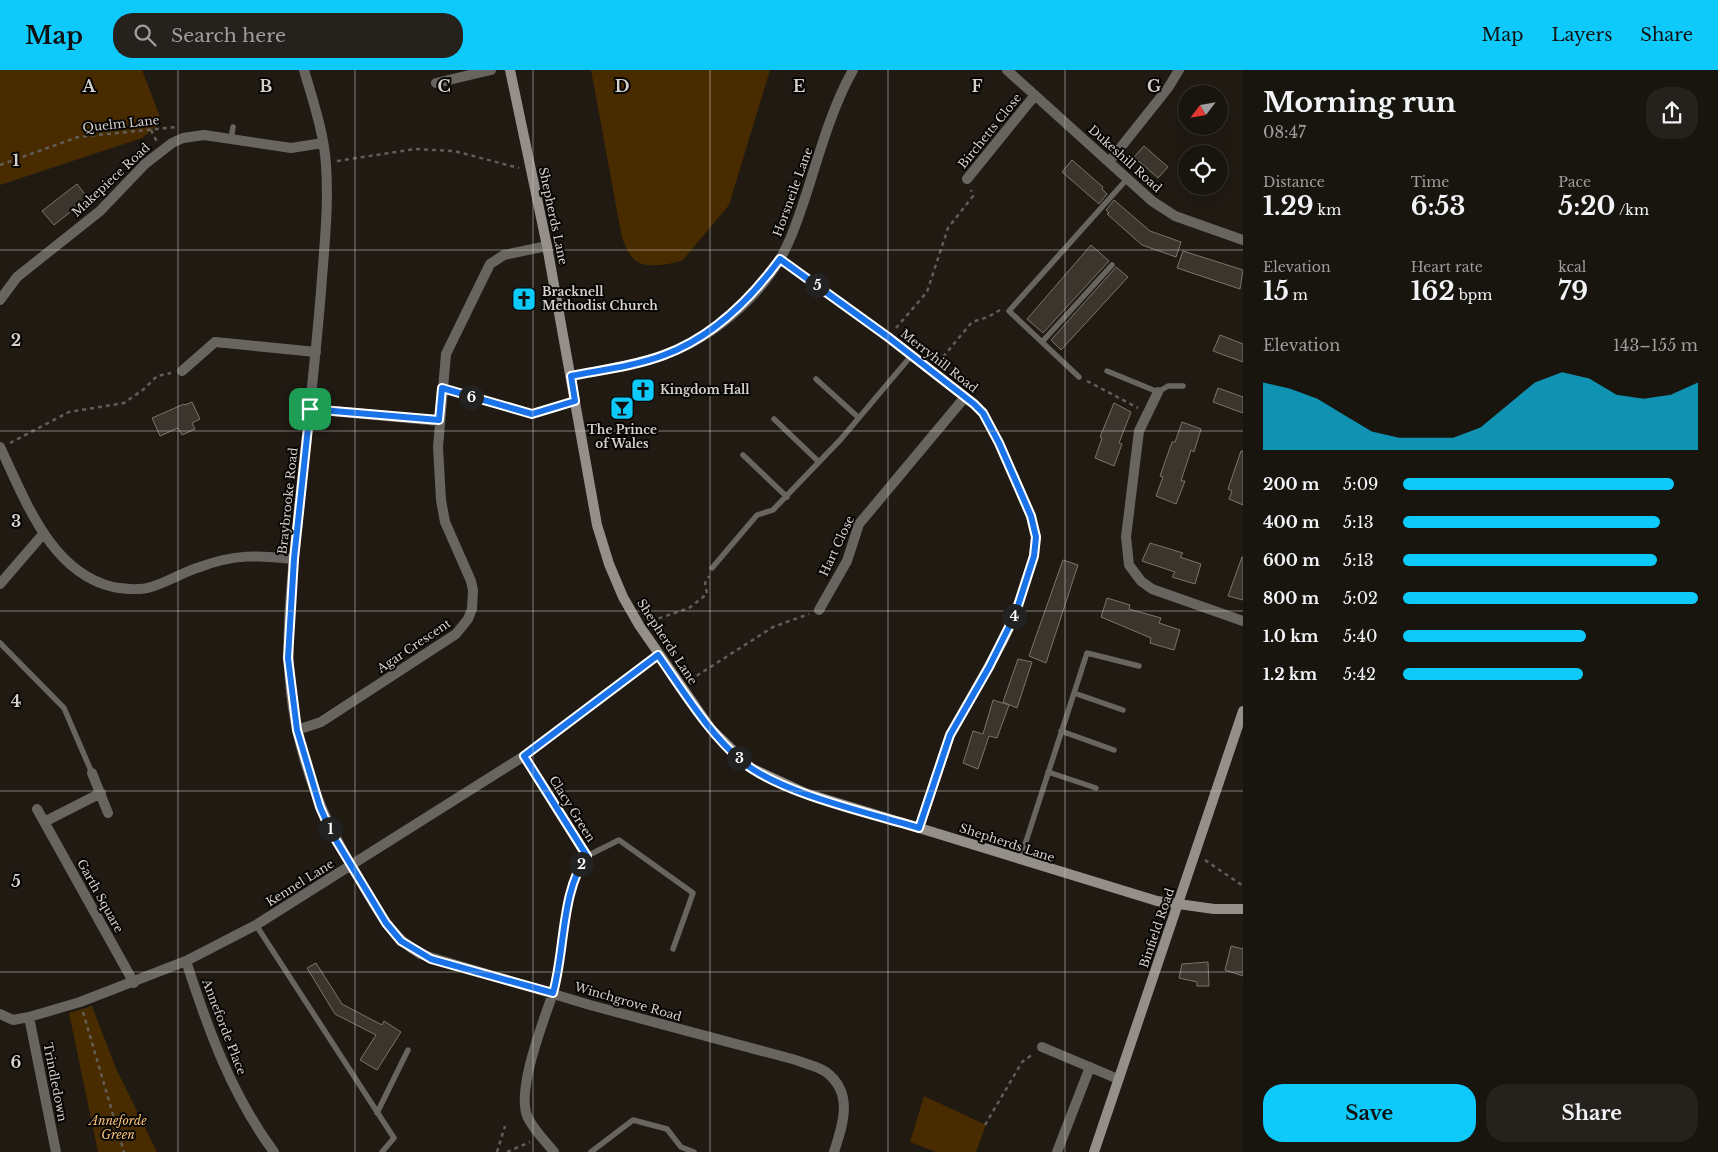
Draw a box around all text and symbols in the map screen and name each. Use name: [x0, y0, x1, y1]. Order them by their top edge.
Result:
search box: [113, 13, 463, 58]
text: Map: [25, 21, 83, 50]
icon: search: [131, 21, 159, 49]
text: Search here: [171, 24, 286, 47]
text: Map: [1482, 24, 1523, 46]
text: Layers: [1551, 24, 1612, 46]
text: Share: [1640, 24, 1693, 46]
text: A: [82, 76, 97, 96]
text: B: [260, 76, 273, 96]
text: C: [437, 76, 451, 96]
text: D: [615, 76, 629, 96]
text: E: [793, 76, 805, 96]
text: F: [971, 76, 983, 96]
text: G: [1147, 76, 1161, 96]
north arrow: [1178, 85, 1228, 135]
map controls: [1178, 85, 1228, 195]
text: Morning run: [1263, 85, 1456, 120]
button: share: [1646, 87, 1698, 139]
street label: Birchetts Close: [955, 90, 1024, 171]
street label: Quelm Lane: [82, 112, 160, 135]
street label: Dukeshill Road: [1086, 122, 1165, 195]
text: 08:47: [1263, 122, 1306, 142]
street label: Makepiece Road: [68, 140, 153, 220]
street label: Horsneile Lane: [769, 145, 816, 238]
button: locate: [1178, 145, 1228, 195]
text: 1: [13, 150, 20, 170]
street label: Shepherds Lane: [536, 166, 571, 266]
text: Distance: [1263, 173, 1325, 191]
text: Time: [1411, 173, 1449, 191]
text: Pace: [1558, 173, 1591, 191]
text: 1.29: [1263, 191, 1314, 222]
text: 6:53: [1411, 191, 1465, 222]
text: 5:20: [1558, 191, 1615, 222]
text: km: [1314, 201, 1341, 219]
text: /km: [1615, 201, 1649, 219]
text: Elevation: [1263, 258, 1331, 276]
text: Heart rate: [1411, 258, 1483, 276]
text: kcal: [1558, 258, 1586, 276]
pin: 5: [804, 272, 830, 298]
text: 5: [813, 276, 822, 294]
text: 15: [1263, 276, 1289, 307]
text: 162: [1411, 276, 1455, 307]
text: 79: [1558, 276, 1588, 307]
place label: Bracknell Methodist Church: [542, 284, 658, 313]
church icon: Bracknell Methodist Church: [511, 286, 537, 312]
text: m: [1289, 286, 1308, 304]
text: bpm: [1455, 286, 1492, 304]
street label: Merryhill Road: [898, 326, 981, 396]
text: 2: [11, 330, 21, 350]
text: Elevation: [1263, 335, 1340, 355]
text: 143–155 m: [1613, 335, 1698, 355]
church icon: Kingdom Hall: [630, 377, 656, 403]
place label: Kingdom Hall: [660, 382, 750, 397]
pin: 6: [458, 384, 484, 410]
pin: [289, 388, 331, 430]
text: 6: [467, 388, 476, 406]
icon: arrive: [296, 395, 324, 423]
bar icon: The Prince of Wales: [609, 395, 635, 421]
place label: The Prince of Wales: [587, 422, 657, 451]
street label: Braybrooke Road: [274, 447, 301, 555]
text: 200 m: [1263, 474, 1320, 494]
text: 5:09: [1343, 474, 1378, 494]
text: 3: [11, 511, 21, 531]
text: 400 m: [1263, 512, 1320, 532]
text: 5:13: [1343, 512, 1374, 532]
street label: Hart Close: [816, 513, 857, 578]
text: 600 m: [1263, 550, 1320, 570]
text: 5:13: [1343, 550, 1374, 570]
text: 800 m: [1263, 588, 1319, 608]
text: 5:02: [1343, 588, 1378, 608]
street label: Shepherds Lane: [634, 596, 701, 688]
pin: 4: [1002, 604, 1026, 628]
text: 4: [1010, 607, 1019, 625]
street label: Agar Crescent: [373, 615, 454, 676]
text: 1.0 km: [1263, 626, 1318, 646]
text: 5:40: [1343, 626, 1377, 646]
text: 1.2 km: [1263, 664, 1317, 684]
text: 5:42: [1343, 664, 1376, 684]
text: 4: [11, 691, 21, 711]
pin: 3: [726, 746, 752, 770]
text: 3: [735, 749, 744, 767]
street label: Clacy Green: [546, 773, 599, 845]
pin: 1: [318, 816, 342, 842]
text: 1: [327, 820, 334, 838]
street label: Shepherds Lane: [958, 820, 1057, 865]
pin: 2: [568, 852, 594, 876]
text: 2: [577, 855, 586, 873]
street label: Garth Square: [74, 856, 127, 935]
street label: Kennel Lane: [263, 856, 337, 909]
text: 5: [11, 871, 21, 891]
street label: Binfield Road: [1136, 886, 1177, 970]
street label: Anneforde Place: [199, 976, 250, 1077]
street label: Winchgrove Road: [572, 979, 683, 1024]
street label: Trindledown: [41, 1041, 70, 1123]
text: 6: [11, 1052, 22, 1072]
button: Save: [1263, 1084, 1476, 1142]
button: Share: [1486, 1084, 1698, 1142]
park label: Anneforde Green: [87, 1113, 147, 1142]

